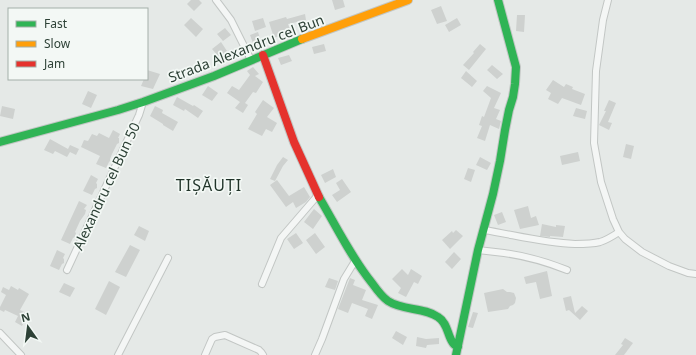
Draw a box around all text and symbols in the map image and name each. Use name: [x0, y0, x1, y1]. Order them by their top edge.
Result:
legend: [8, 8, 148, 80]
street label: Strada Alexandru cel Bun: [165, 10, 327, 86]
text: Fast: [44, 15, 68, 32]
text: Slow: [44, 35, 71, 52]
text: Jam: [43, 55, 65, 72]
street label: Alexandru cel Bun 50: [68, 119, 144, 253]
district label: TIȘĂUȚI: [176, 174, 242, 196]
north arrow: [8, 307, 48, 347]
text: N: [19, 308, 32, 325]

